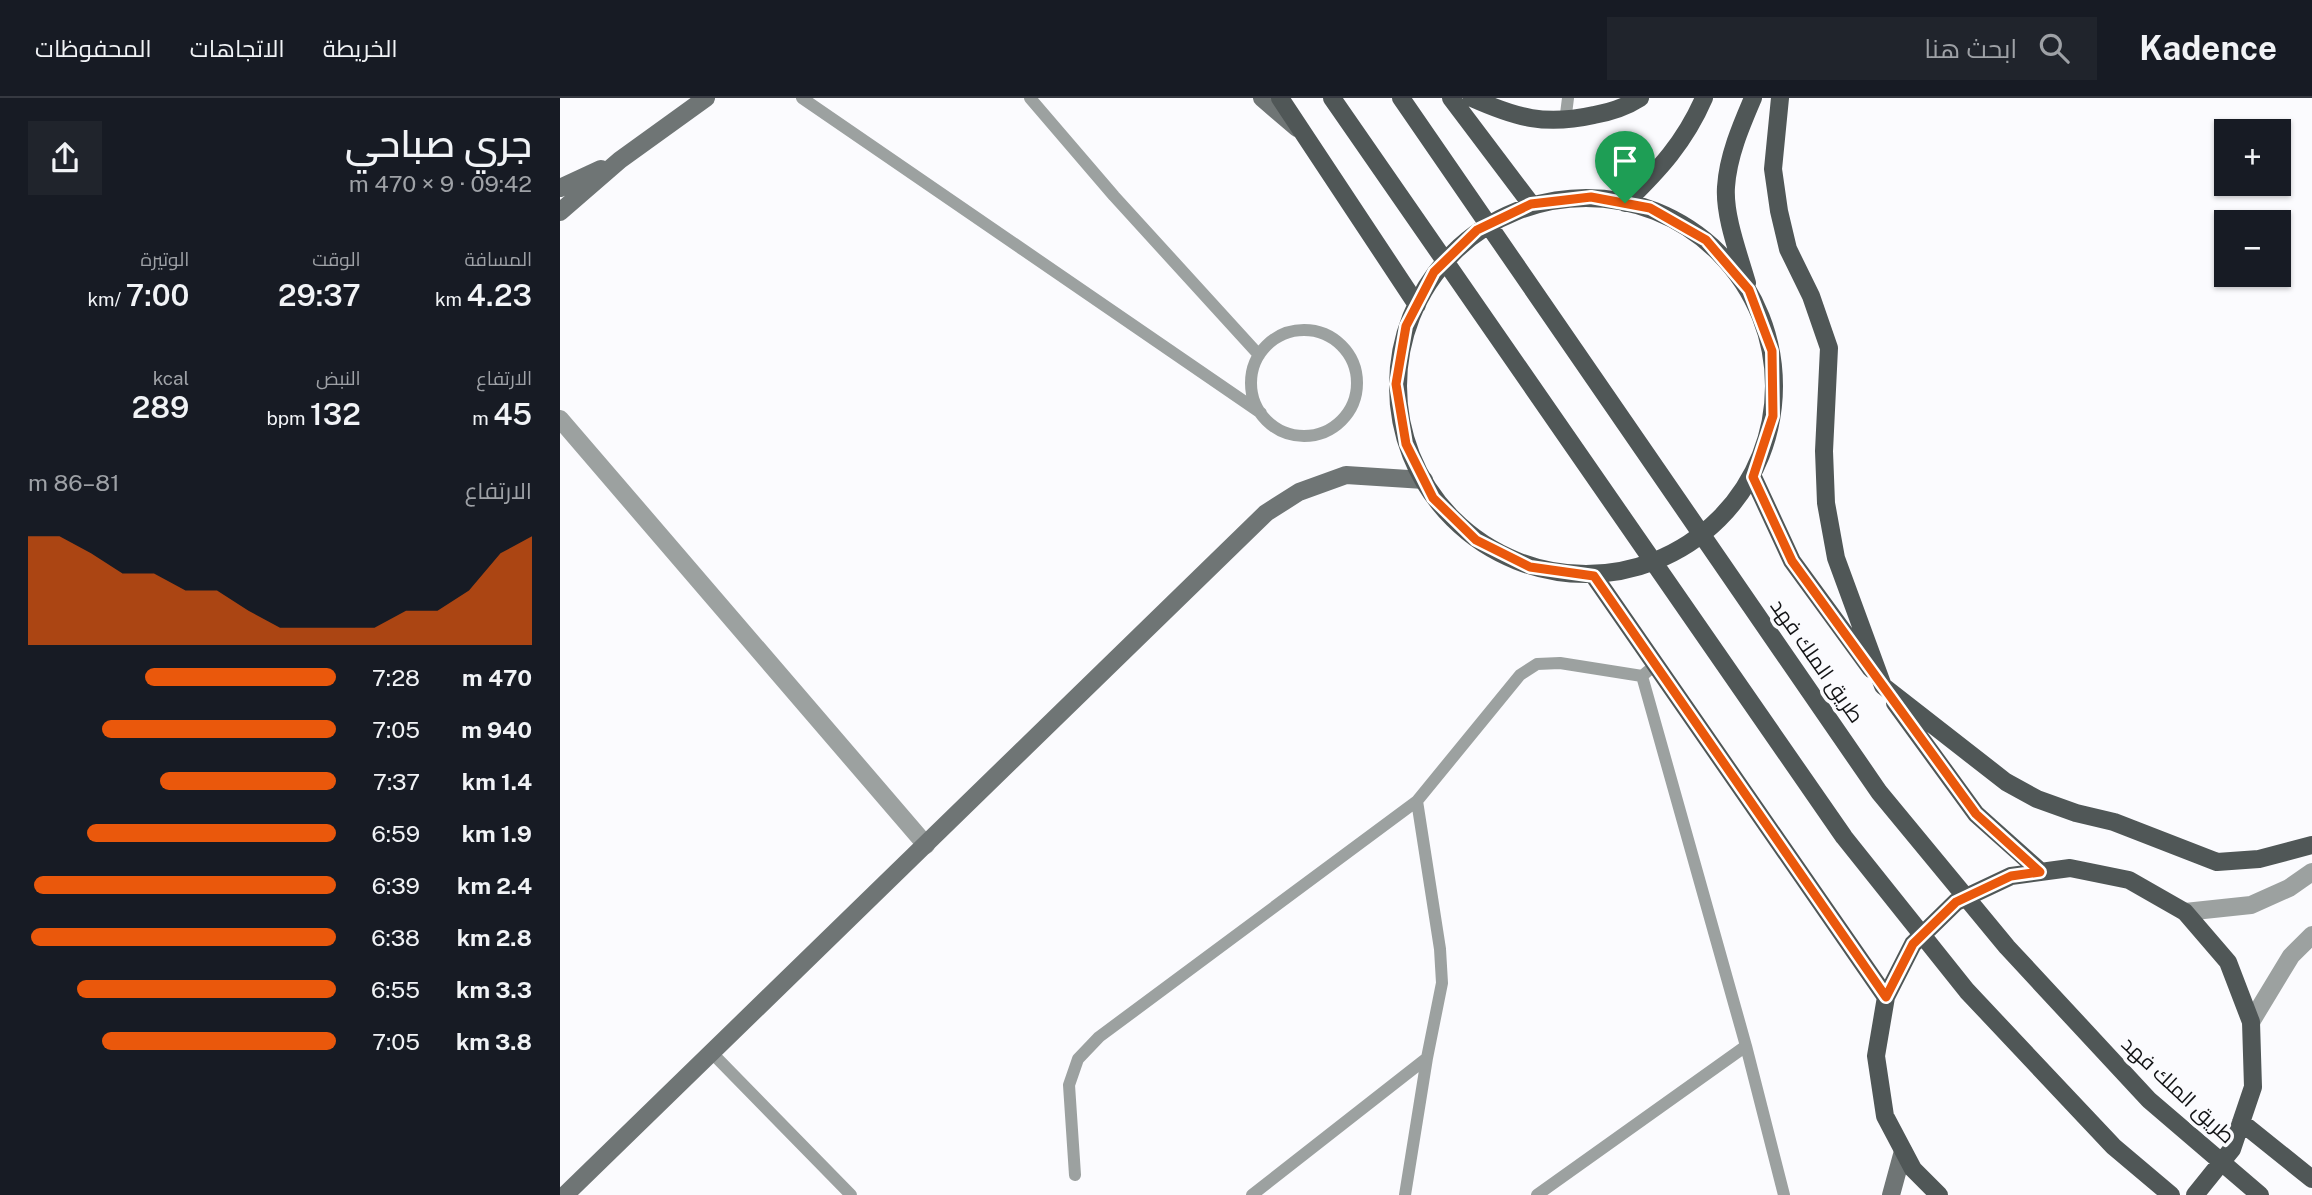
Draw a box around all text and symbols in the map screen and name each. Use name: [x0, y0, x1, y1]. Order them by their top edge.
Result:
search box: [1607, 17, 2097, 80]
icon: search: [2035, 29, 2073, 67]
text: Kadence: [2139, 29, 2277, 67]
text: ابحث هنا: [1924, 33, 2017, 64]
text: المحفوظات: [35, 34, 152, 62]
text: الاتجاهات: [190, 34, 285, 62]
text: الخريطة: [323, 34, 398, 62]
map controls: [2214, 119, 2291, 287]
button: +: [2214, 119, 2291, 196]
button: share: [28, 121, 102, 195]
text: جري صباحي: [345, 121, 532, 166]
pin: [1595, 131, 1655, 203]
icon: arrive: [1606, 142, 1644, 180]
text: 09:42 · 9 × 470 m: [349, 170, 532, 197]
button: −: [2214, 210, 2291, 287]
text: الوتيرة: [141, 248, 189, 270]
text: الوقت: [312, 248, 361, 270]
text: المسافة: [464, 248, 532, 270]
text: 7:00: [126, 277, 189, 313]
text: 29:37: [278, 277, 361, 313]
text: 4.23: [467, 277, 532, 313]
text: /km: [87, 288, 126, 310]
text: km: [435, 288, 467, 310]
text: kcal: [153, 367, 189, 389]
text: النبض: [316, 367, 361, 389]
text: الارتفاع: [476, 367, 532, 389]
text: 289: [132, 389, 189, 425]
text: 132: [310, 396, 361, 432]
text: 45: [493, 396, 532, 432]
text: bpm: [266, 407, 310, 429]
text: m: [472, 407, 493, 429]
text: 81–86 m: [28, 469, 120, 496]
text: الارتفاع: [465, 477, 532, 504]
street label: طريق الملك فهد: [1765, 594, 1869, 728]
text: 7:28: [372, 664, 420, 691]
text: 470 m: [462, 664, 532, 691]
text: 7:05: [372, 716, 420, 743]
text: 940 m: [461, 716, 532, 743]
text: 7:37: [373, 768, 420, 795]
text: 1.4 km: [462, 768, 532, 795]
text: 6:59: [371, 820, 420, 847]
text: 1.9 km: [462, 820, 532, 847]
text: 6:39: [372, 872, 420, 899]
text: 2.4 km: [457, 872, 532, 899]
text: 6:38: [371, 924, 420, 951]
text: 2.8 km: [457, 924, 532, 951]
text: 6:55: [371, 976, 420, 1003]
text: 3.3 km: [456, 976, 532, 1003]
text: 7:05: [372, 1028, 420, 1055]
text: 3.8 km: [456, 1028, 532, 1055]
street label: طريق الملك فهد: [2116, 1031, 2240, 1149]

